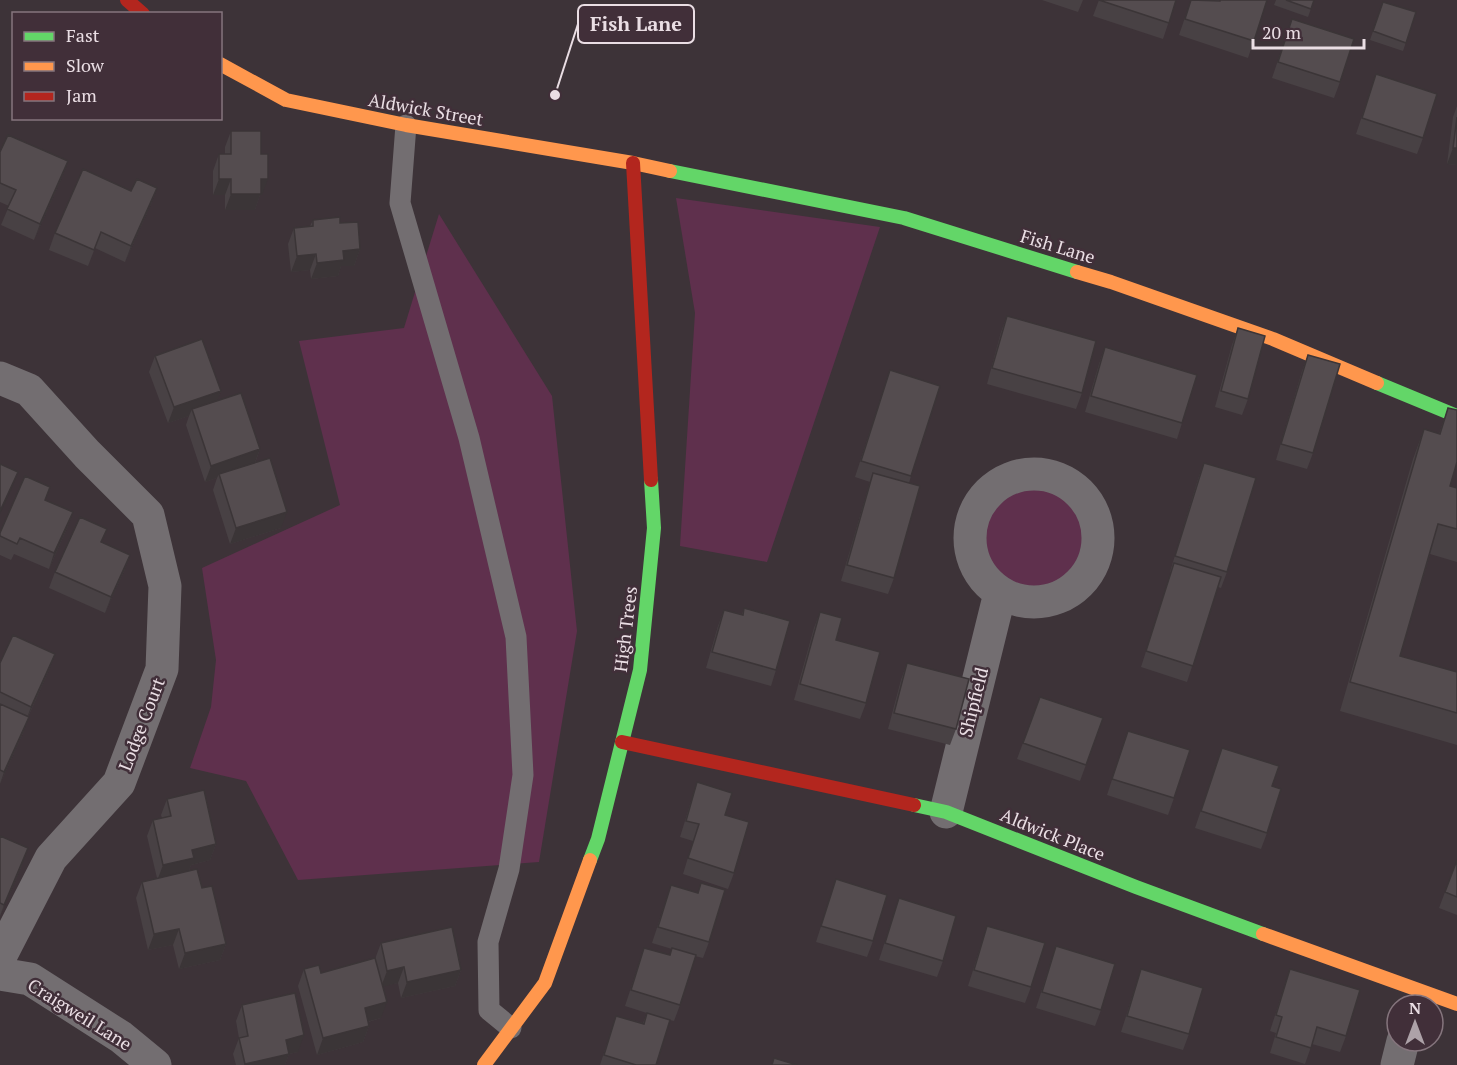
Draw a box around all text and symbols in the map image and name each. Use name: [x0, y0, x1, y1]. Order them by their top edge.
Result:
callout: Fish Lane: [578, 5, 694, 43]
text: Fish Lane: [590, 10, 682, 37]
legend: [12, 12, 222, 120]
scale bar: [1253, 12, 1364, 50]
text: 20 m: [1262, 20, 1302, 44]
text: Fast: [66, 23, 100, 47]
text: Slow: [66, 53, 105, 77]
text: Jam: [66, 83, 97, 107]
street label: Aldwick Street: [367, 87, 486, 131]
street label: Fish Lane: [1018, 223, 1098, 269]
street label: High Trees: [608, 585, 642, 673]
street label: Shipfield: [953, 665, 993, 739]
street label: Lodge Court: [112, 674, 170, 774]
street label: Aldwick Place: [997, 802, 1109, 866]
street label: Craigweil Lane: [23, 972, 137, 1056]
north arrow: [1385, 993, 1445, 1053]
text: N: [1409, 997, 1421, 1019]

